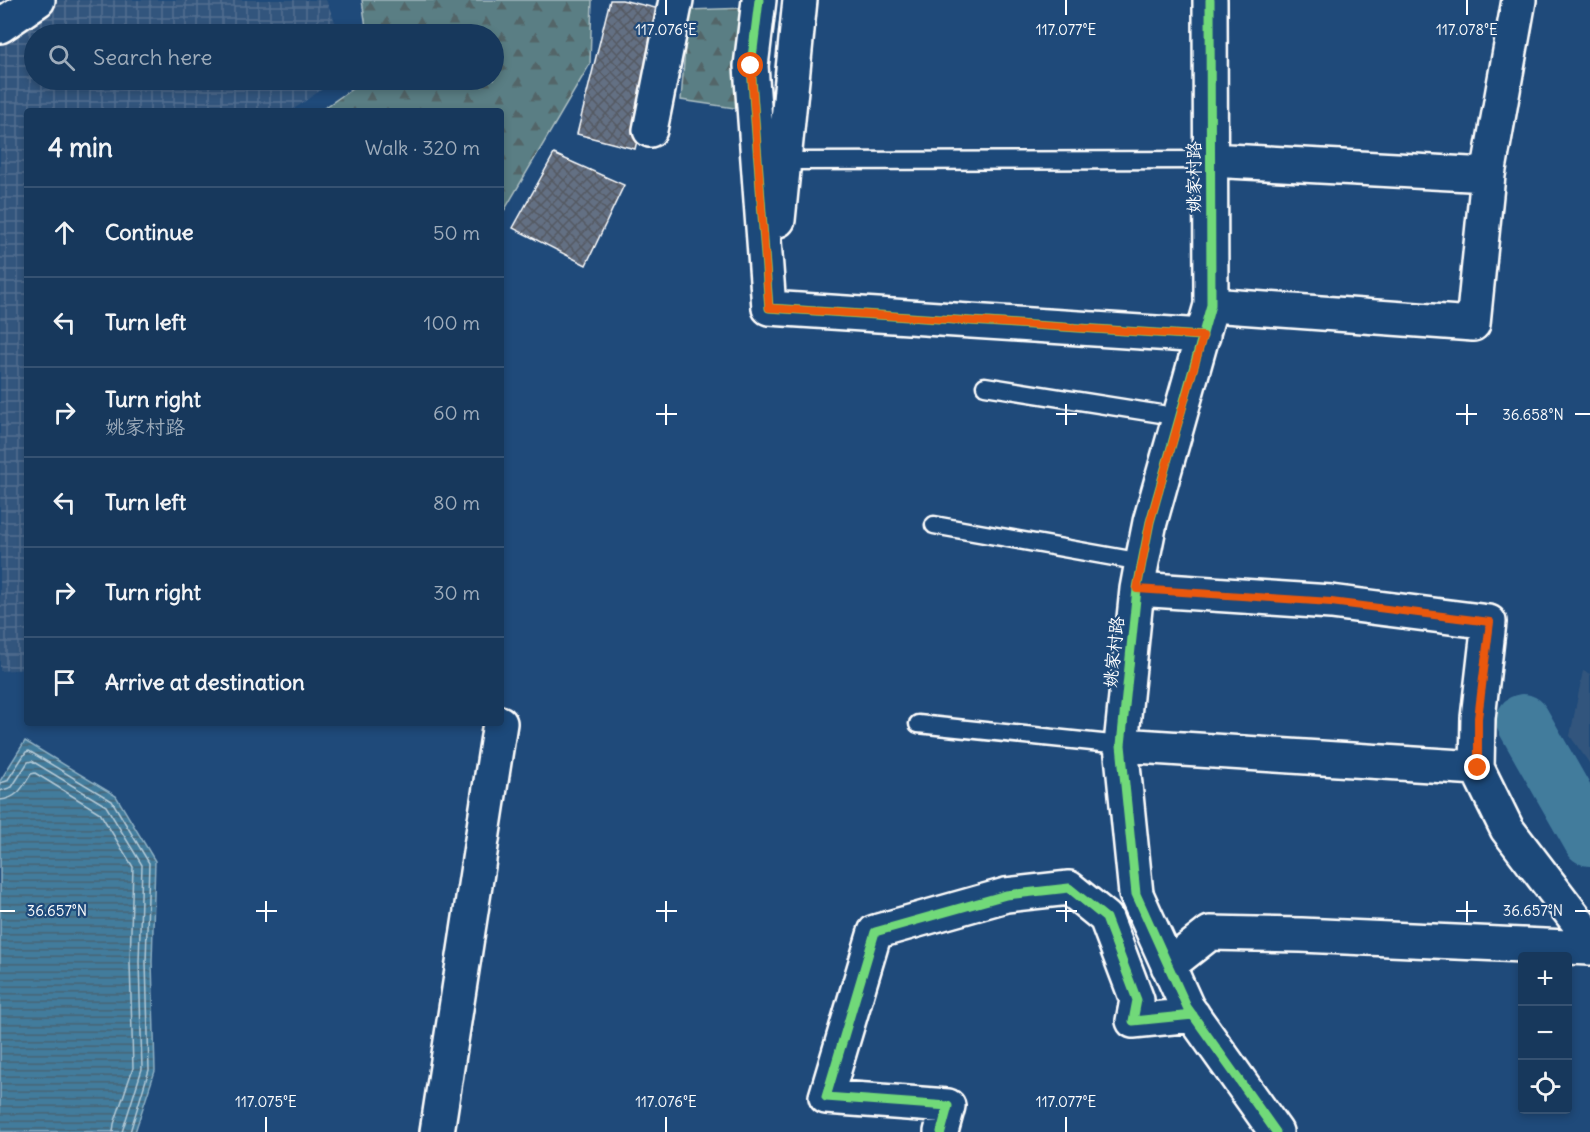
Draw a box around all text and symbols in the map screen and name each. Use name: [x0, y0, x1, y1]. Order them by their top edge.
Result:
text: 117.076°E: [635, 20, 697, 39]
text: 117.077°E: [1036, 20, 1096, 39]
text: 117.078°E: [1436, 20, 1498, 39]
search box: [24, 24, 504, 90]
icon: search: [45, 41, 78, 74]
text: Search here: [93, 43, 212, 71]
route start: [737, 52, 763, 78]
text: 4 min: [48, 131, 113, 164]
text: Walk · 320 m: [365, 135, 480, 160]
street label: 姚家村路: [1182, 141, 1205, 213]
icon: ahead: [48, 216, 81, 249]
text: Continue: [105, 218, 194, 246]
text: 50 m: [433, 220, 480, 245]
icon: left: [48, 306, 81, 339]
text: Turn left: [105, 308, 186, 336]
text: 100 m: [423, 310, 480, 335]
text: Turn right: [105, 385, 201, 413]
icon: right: [48, 396, 81, 429]
text: 60 m: [433, 400, 480, 425]
text: 36.658°N: [1502, 405, 1564, 424]
text: 姚家村路: [105, 414, 185, 439]
icon: left: [48, 486, 81, 519]
text: Turn left: [105, 488, 186, 516]
text: 80 m: [433, 490, 480, 515]
icon: right: [48, 576, 81, 609]
text: Turn right: [105, 578, 201, 606]
text: 30 m: [433, 580, 480, 605]
street label: 姚家村路: [1098, 615, 1129, 689]
icon: arrive: [48, 666, 81, 699]
text: Arrive at destination: [105, 668, 305, 696]
route end: [1464, 754, 1490, 780]
text: 36.657°N: [27, 901, 87, 920]
text: 36.657°N: [1503, 901, 1563, 920]
map controls: [1518, 952, 1572, 1114]
button: +: [1518, 952, 1572, 1006]
button: −: [1518, 1006, 1572, 1060]
button: locate: [1518, 1060, 1572, 1114]
text: 117.075°E: [235, 1092, 297, 1111]
text: 117.076°E: [635, 1092, 697, 1111]
text: 117.077°E: [1036, 1092, 1096, 1111]

